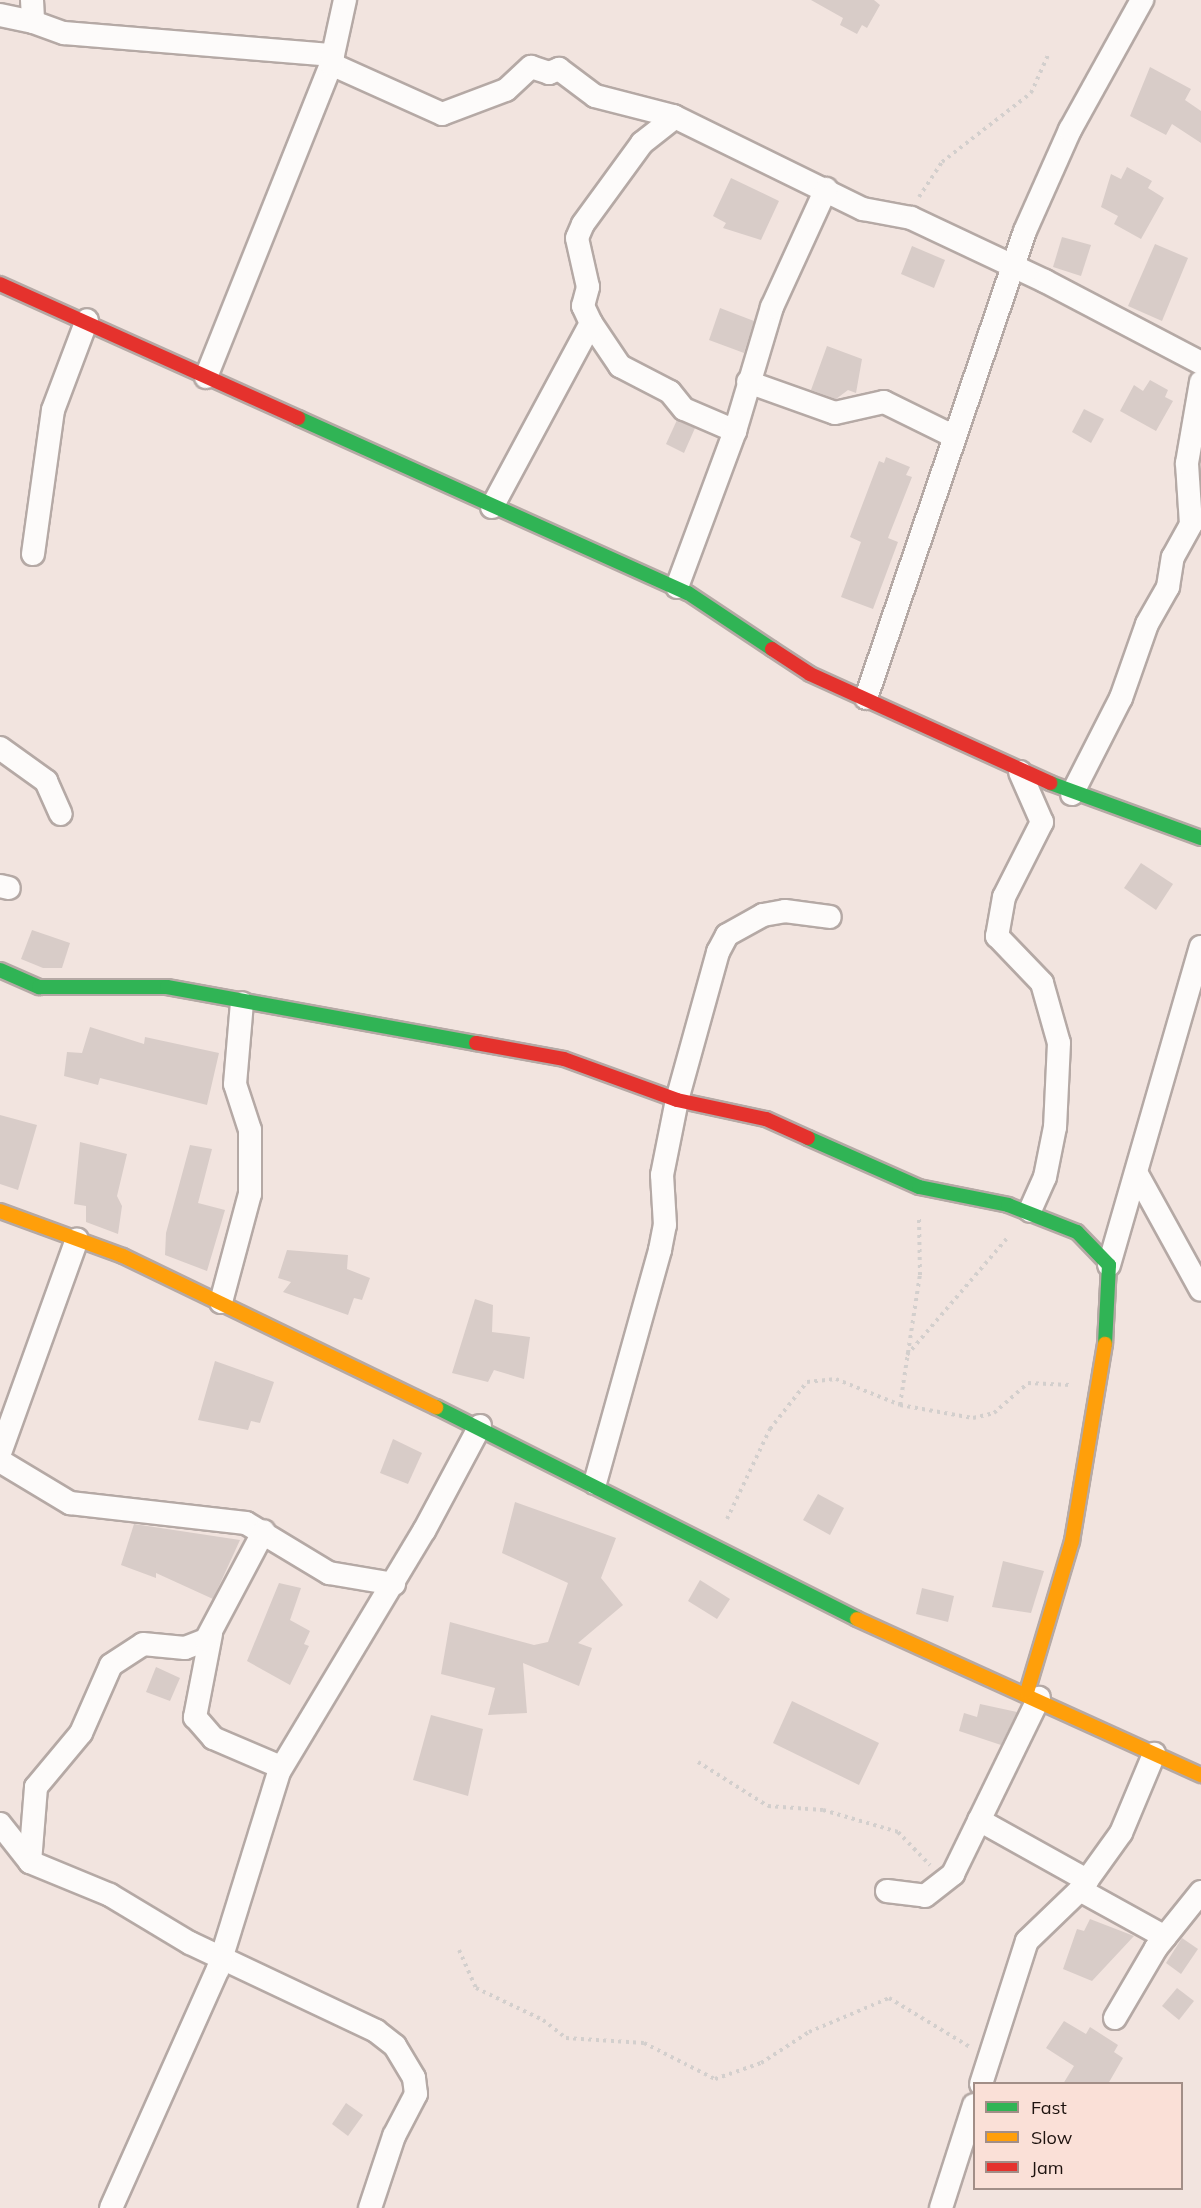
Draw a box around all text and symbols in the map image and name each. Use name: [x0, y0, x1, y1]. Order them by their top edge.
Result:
legend: [973, 2082, 1183, 2190]
text: Fast: [1031, 2096, 1067, 2119]
text: Slow: [1031, 2126, 1072, 2149]
text: Jam: [1031, 2156, 1064, 2179]

